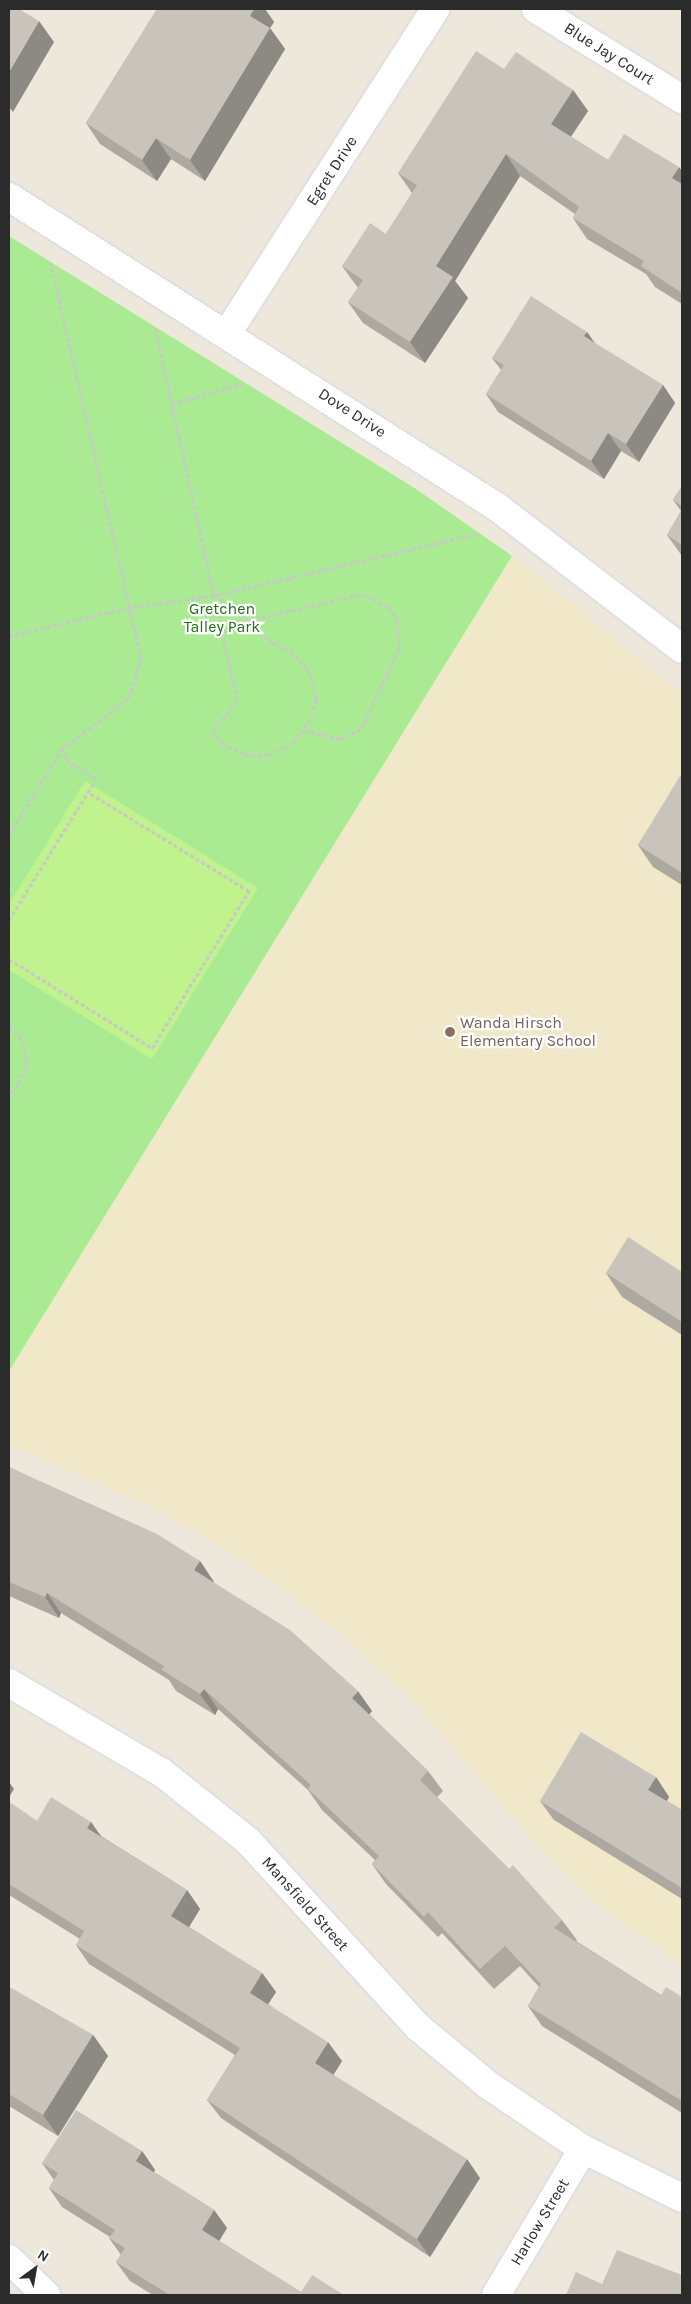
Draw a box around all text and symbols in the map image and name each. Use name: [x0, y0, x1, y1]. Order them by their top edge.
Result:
street label: Blue Jay Court: [560, 19, 658, 89]
street label: Egret Drive: [302, 133, 362, 209]
street label: Dove Drive: [315, 384, 389, 442]
park label: Gretchen Talley Park: [184, 599, 260, 637]
place label: Wanda Hirsch Elementary School: [460, 1013, 596, 1051]
marker: Wanda Hirsch Elementary School: [444, 1026, 456, 1038]
street label: Mansfield Street: [258, 1853, 352, 1955]
street label: Harlow Street: [507, 2175, 573, 2269]
north arrow: [10, 2244, 60, 2294]
text: N: [34, 2246, 52, 2266]

